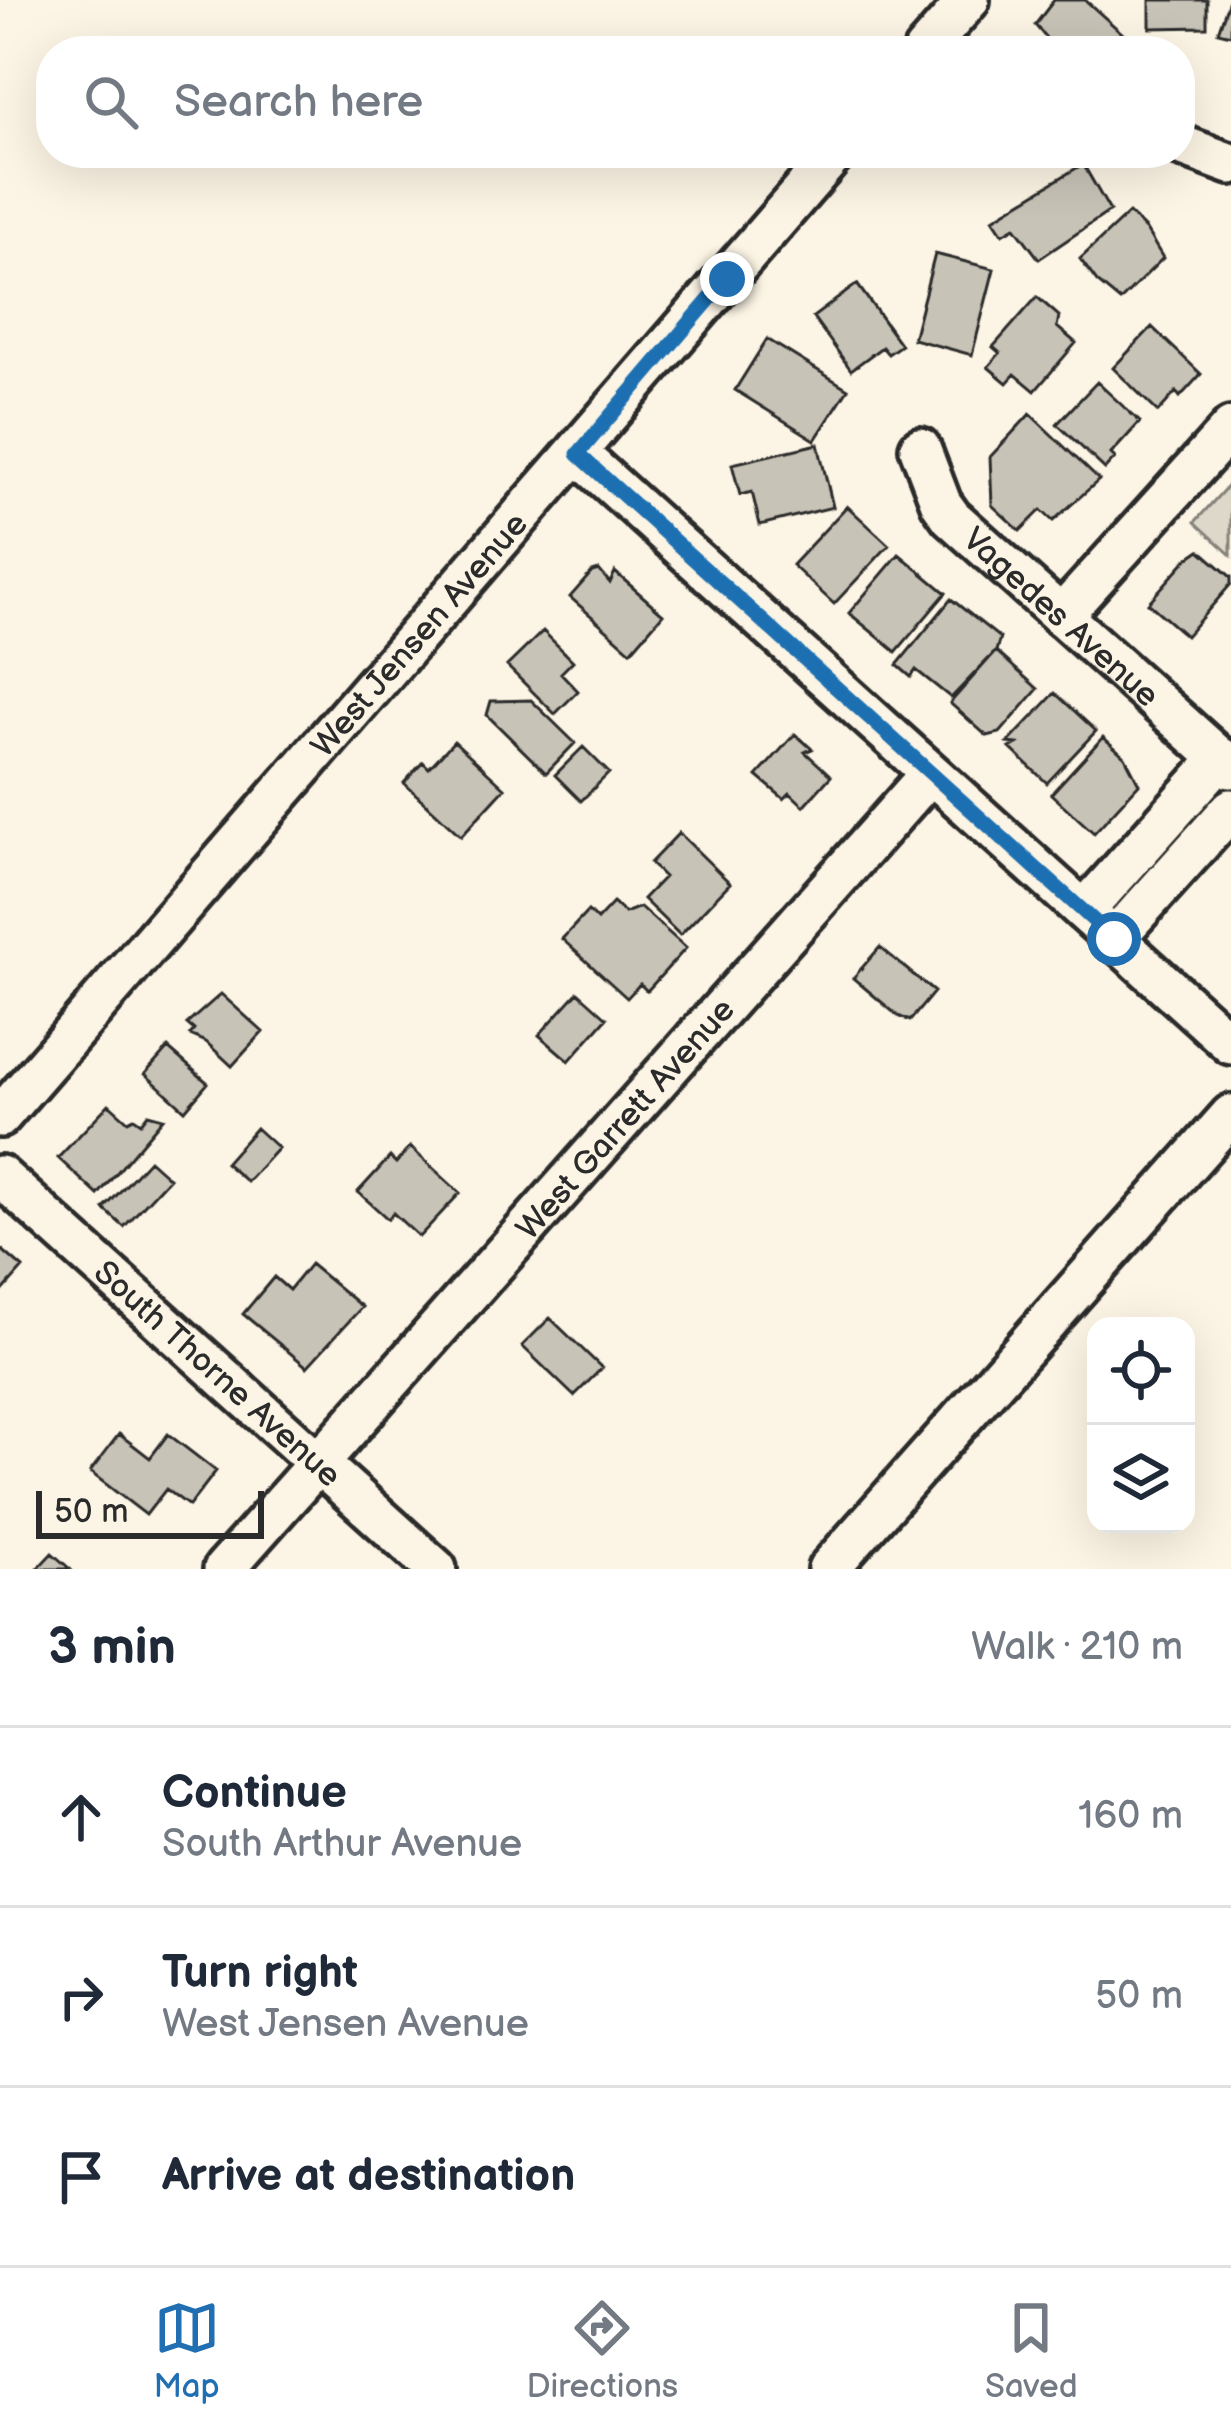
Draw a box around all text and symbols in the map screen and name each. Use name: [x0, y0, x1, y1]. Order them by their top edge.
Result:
search box: [36, 36, 1195, 168]
icon: search: [78, 69, 144, 135]
text: Search here: [174, 75, 423, 130]
route end: [700, 252, 754, 306]
street label: West Jensen Avenue: [303, 505, 537, 766]
street label: Vagedes Avenue: [954, 520, 1167, 716]
route start: [1087, 912, 1141, 966]
street label: West Garrett Avenue: [508, 990, 744, 1248]
street label: South Thorne Avenue: [85, 1253, 349, 1496]
map controls: [1087, 1317, 1195, 1533]
button: locate: [1087, 1317, 1195, 1425]
button: layers: [1087, 1425, 1195, 1533]
scale bar: [36, 1485, 264, 1538]
text: 50 m: [54, 1492, 129, 1532]
text: 3 min: [48, 1617, 176, 1678]
text: Walk · 210 m: [971, 1624, 1183, 1671]
text: Continue: [162, 1766, 347, 1821]
icon: ahead: [48, 1784, 114, 1850]
text: 160 m: [1078, 1793, 1183, 1840]
text: South Arthur Avenue: [162, 1821, 522, 1868]
text: Turn right: [162, 1946, 358, 2001]
icon: right: [48, 1964, 114, 2030]
text: 50 m: [1095, 1973, 1183, 2020]
text: West Jensen Avenue: [162, 2001, 529, 2048]
icon: arrive: [48, 2144, 114, 2210]
text: Arrive at destination: [162, 2149, 575, 2204]
tab: Map: [153, 2295, 220, 2407]
tab: Directions: [526, 2295, 678, 2407]
tab: Saved: [985, 2295, 1078, 2407]

